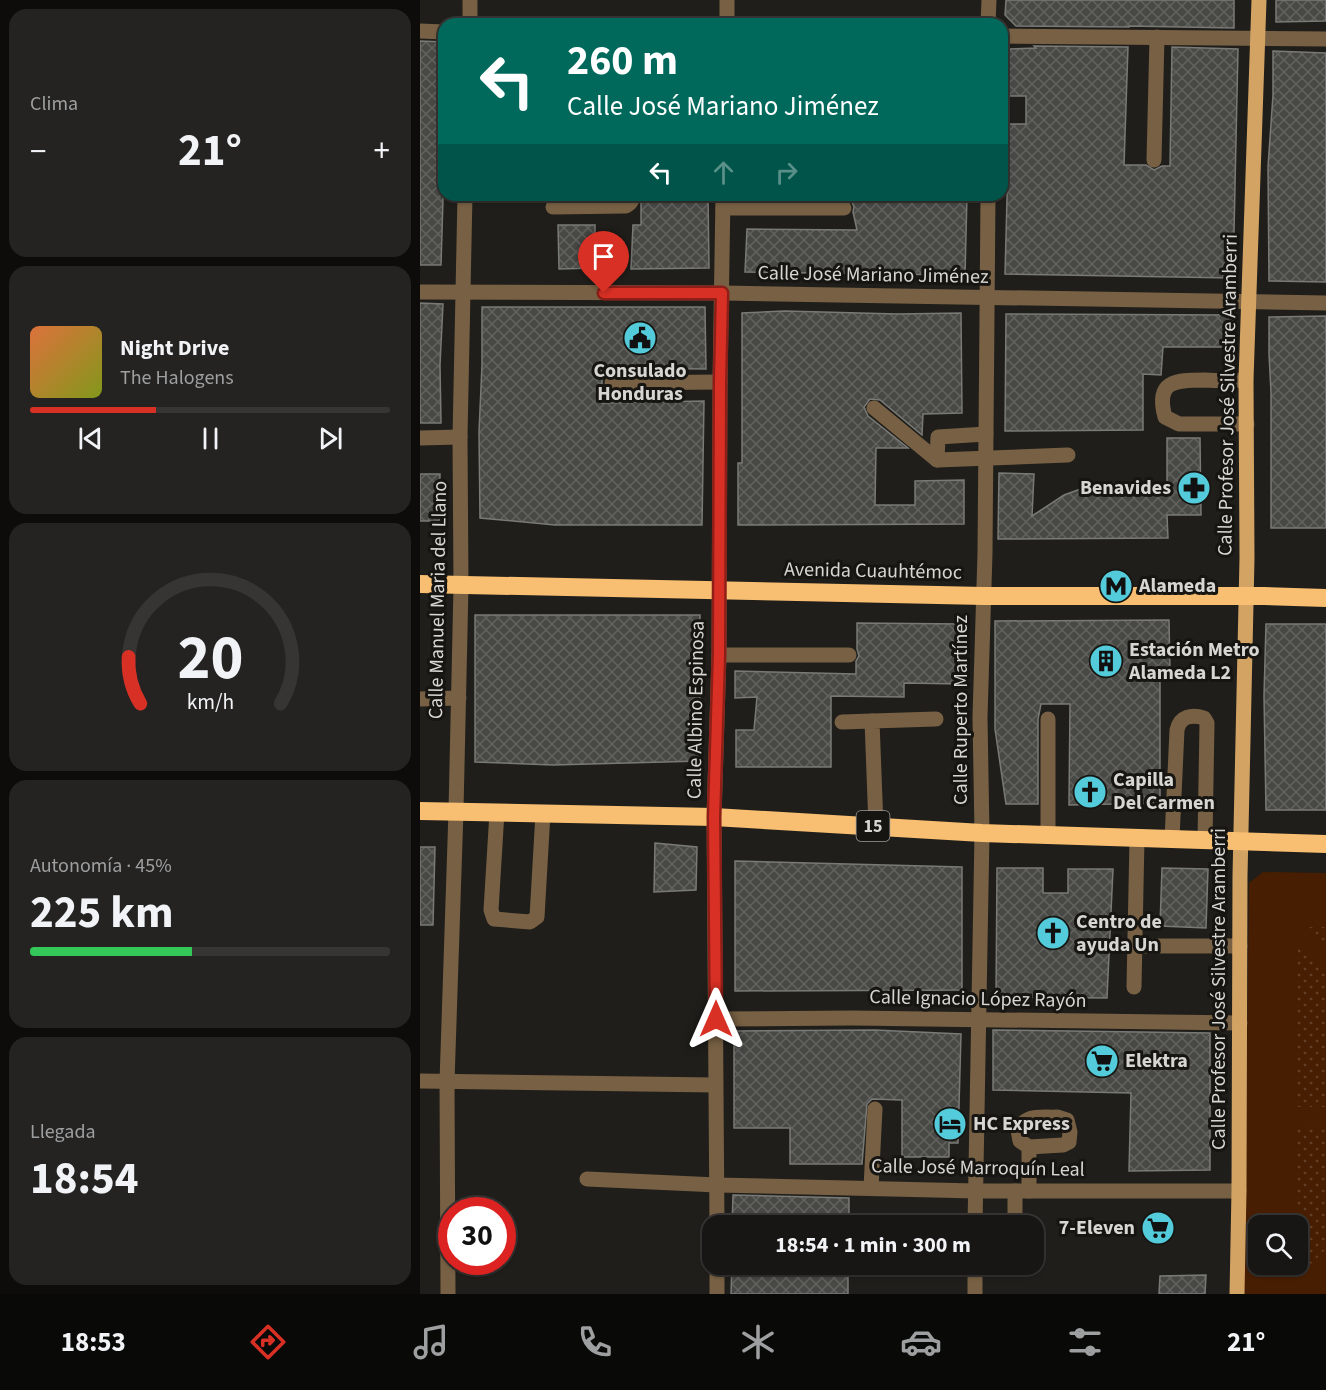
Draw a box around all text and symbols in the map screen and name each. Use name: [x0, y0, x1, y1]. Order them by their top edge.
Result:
text: 260 m: [567, 31, 678, 91]
icon: left: [468, 42, 546, 120]
text: Calle José Mariano Jiménez: [567, 87, 879, 126]
text: Clima: [30, 90, 78, 118]
text: 21°: [178, 119, 242, 183]
text: −: [30, 128, 46, 175]
text: +: [374, 128, 390, 175]
icon: left: [644, 156, 677, 189]
icon: ahead: [707, 156, 740, 189]
icon: right: [770, 156, 803, 189]
pin: [578, 231, 629, 293]
street label: Calle Profesor José Silvestre Aramberri: [1211, 234, 1245, 556]
icon: arrive: [587, 240, 620, 273]
street label: Calle José Mariano Jiménez: [757, 259, 989, 291]
public building icon: Consulado Honduras: [622, 320, 658, 356]
text: Night Drive: [120, 332, 229, 364]
place label: Consulado Honduras: [593, 357, 687, 408]
text: The Halogens: [120, 364, 234, 392]
icon: previous: [74, 422, 107, 455]
icon: pause: [194, 422, 227, 455]
icon: next: [314, 422, 347, 455]
pharmacy icon: Benavides: [1176, 470, 1212, 506]
place label: Benavides: [1080, 474, 1171, 502]
street label: Calle Manuel Maria del Llano: [422, 481, 454, 719]
street label: Avenida Cuauhtémoc: [784, 555, 962, 587]
metro station icon: Alameda: [1098, 568, 1134, 604]
place label: Alameda: [1138, 572, 1216, 600]
text: 20: [177, 614, 243, 703]
street label: Calle Ruperto Martínez: [947, 615, 975, 805]
street label: Calle Albino Espinosa: [680, 621, 712, 799]
place label: Estación Metro Alameda L2: [1128, 636, 1260, 687]
building icon: Estación Metro Alameda L2: [1088, 643, 1124, 679]
text: km/h: [186, 687, 234, 718]
place label: Capilla Del Carmen: [1113, 766, 1215, 817]
church icon: Capilla Del Carmen: [1072, 774, 1108, 810]
road number: 15: [856, 811, 890, 841]
street label: Calle Profesor José Silvestre Aramberri: [1205, 828, 1233, 1150]
text: Autonomía · 45%: [30, 852, 172, 880]
text: 225 km: [30, 881, 174, 945]
place label: Centro de ayuda Un: [1076, 908, 1162, 959]
church icon: Centro de ayuda Un: [1035, 915, 1071, 951]
street label: Calle Ignacio López Rayón: [869, 983, 1087, 1015]
position arrow: [684, 987, 748, 1051]
supermarket icon: Elektra: [1084, 1043, 1120, 1079]
place label: Elektra: [1125, 1047, 1188, 1075]
hotel icon: HC Express: [932, 1106, 968, 1142]
place label: HC Express: [973, 1110, 1070, 1138]
text: Llegada: [30, 1118, 96, 1146]
text: 18:54: [30, 1147, 139, 1211]
street label: Calle José Marroquín Leal: [871, 1152, 1085, 1184]
speed limit sign: 30: [438, 1197, 516, 1275]
supermarket icon: 7-Eleven: [1140, 1210, 1176, 1246]
place label: 7-Eleven: [1059, 1214, 1135, 1242]
map controls: [1248, 1215, 1308, 1275]
button: search: [1248, 1215, 1308, 1275]
text: 18:54 · 1 min · 300 m: [775, 1229, 971, 1261]
icon: directions: [247, 1321, 289, 1363]
icon: music: [410, 1321, 452, 1363]
icon: phone: [574, 1321, 616, 1363]
icon: climate: [737, 1321, 779, 1363]
icon: car: [900, 1321, 942, 1363]
icon: filters: [1064, 1321, 1106, 1363]
text: 18:53: [61, 1323, 126, 1362]
text: 21°: [1227, 1323, 1265, 1362]

